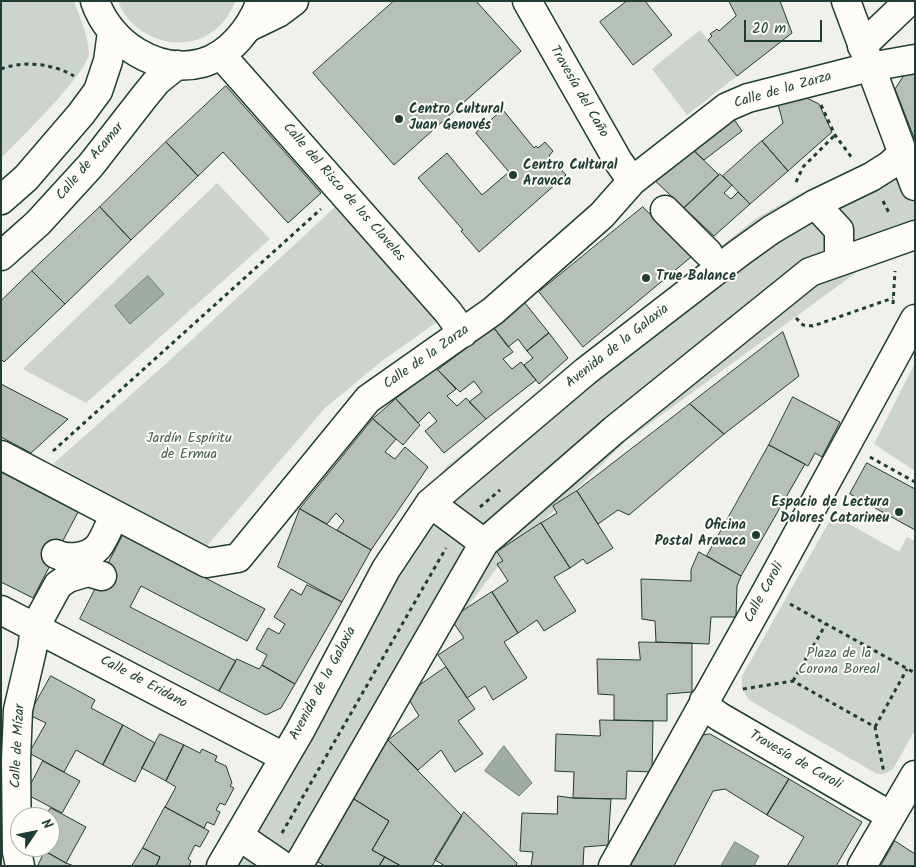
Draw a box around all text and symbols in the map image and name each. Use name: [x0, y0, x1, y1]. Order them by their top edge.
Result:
scale bar: [746, 10, 824, 42]
text: 20 m: [752, 17, 786, 41]
street label: Travesía del Caño: [545, 43, 611, 141]
street label: Calle de la Zarza: [732, 69, 834, 113]
place label: Centro Cultural Juan Genovés: [409, 103, 504, 136]
marker: Centro Cultural Juan Genovés: [393, 113, 405, 125]
street label: Calle de Acamar: [54, 120, 128, 204]
street label: Calle del Risco de los Claveles: [278, 120, 408, 266]
place label: Centro Cultural Aravaca: [523, 159, 618, 192]
marker: Centro Cultural Aravaca: [507, 169, 519, 181]
place label: True Balance: [656, 270, 736, 286]
marker: True Balance: [640, 272, 652, 284]
street label: Avenida de la Galaxia: [563, 302, 673, 392]
street label: Calle de la Zarza: [381, 322, 473, 394]
park label: Jardín Espíritu de Ermua: [146, 432, 232, 464]
place label: Espacio de Lectura Dolores Catarineu: [771, 496, 889, 528]
marker: Espacio de Lectura Dolores Catarineu: [893, 506, 905, 518]
place label: Oficina Postal Aravaca: [655, 519, 746, 552]
marker: Oficina Postal Aravaca: [750, 529, 762, 541]
street label: Calle Caroli: [742, 560, 788, 626]
street label: Avenida de la Galaxia: [287, 624, 361, 744]
park label: Plaza de la Corona Boreal: [798, 647, 880, 680]
street label: Calle de Eridano: [97, 653, 189, 713]
street label: Calle de Mízar: [8, 703, 30, 789]
street label: Travesía de Caroli: [746, 728, 844, 794]
north arrow: [10, 807, 60, 857]
text: N: [35, 814, 58, 834]

